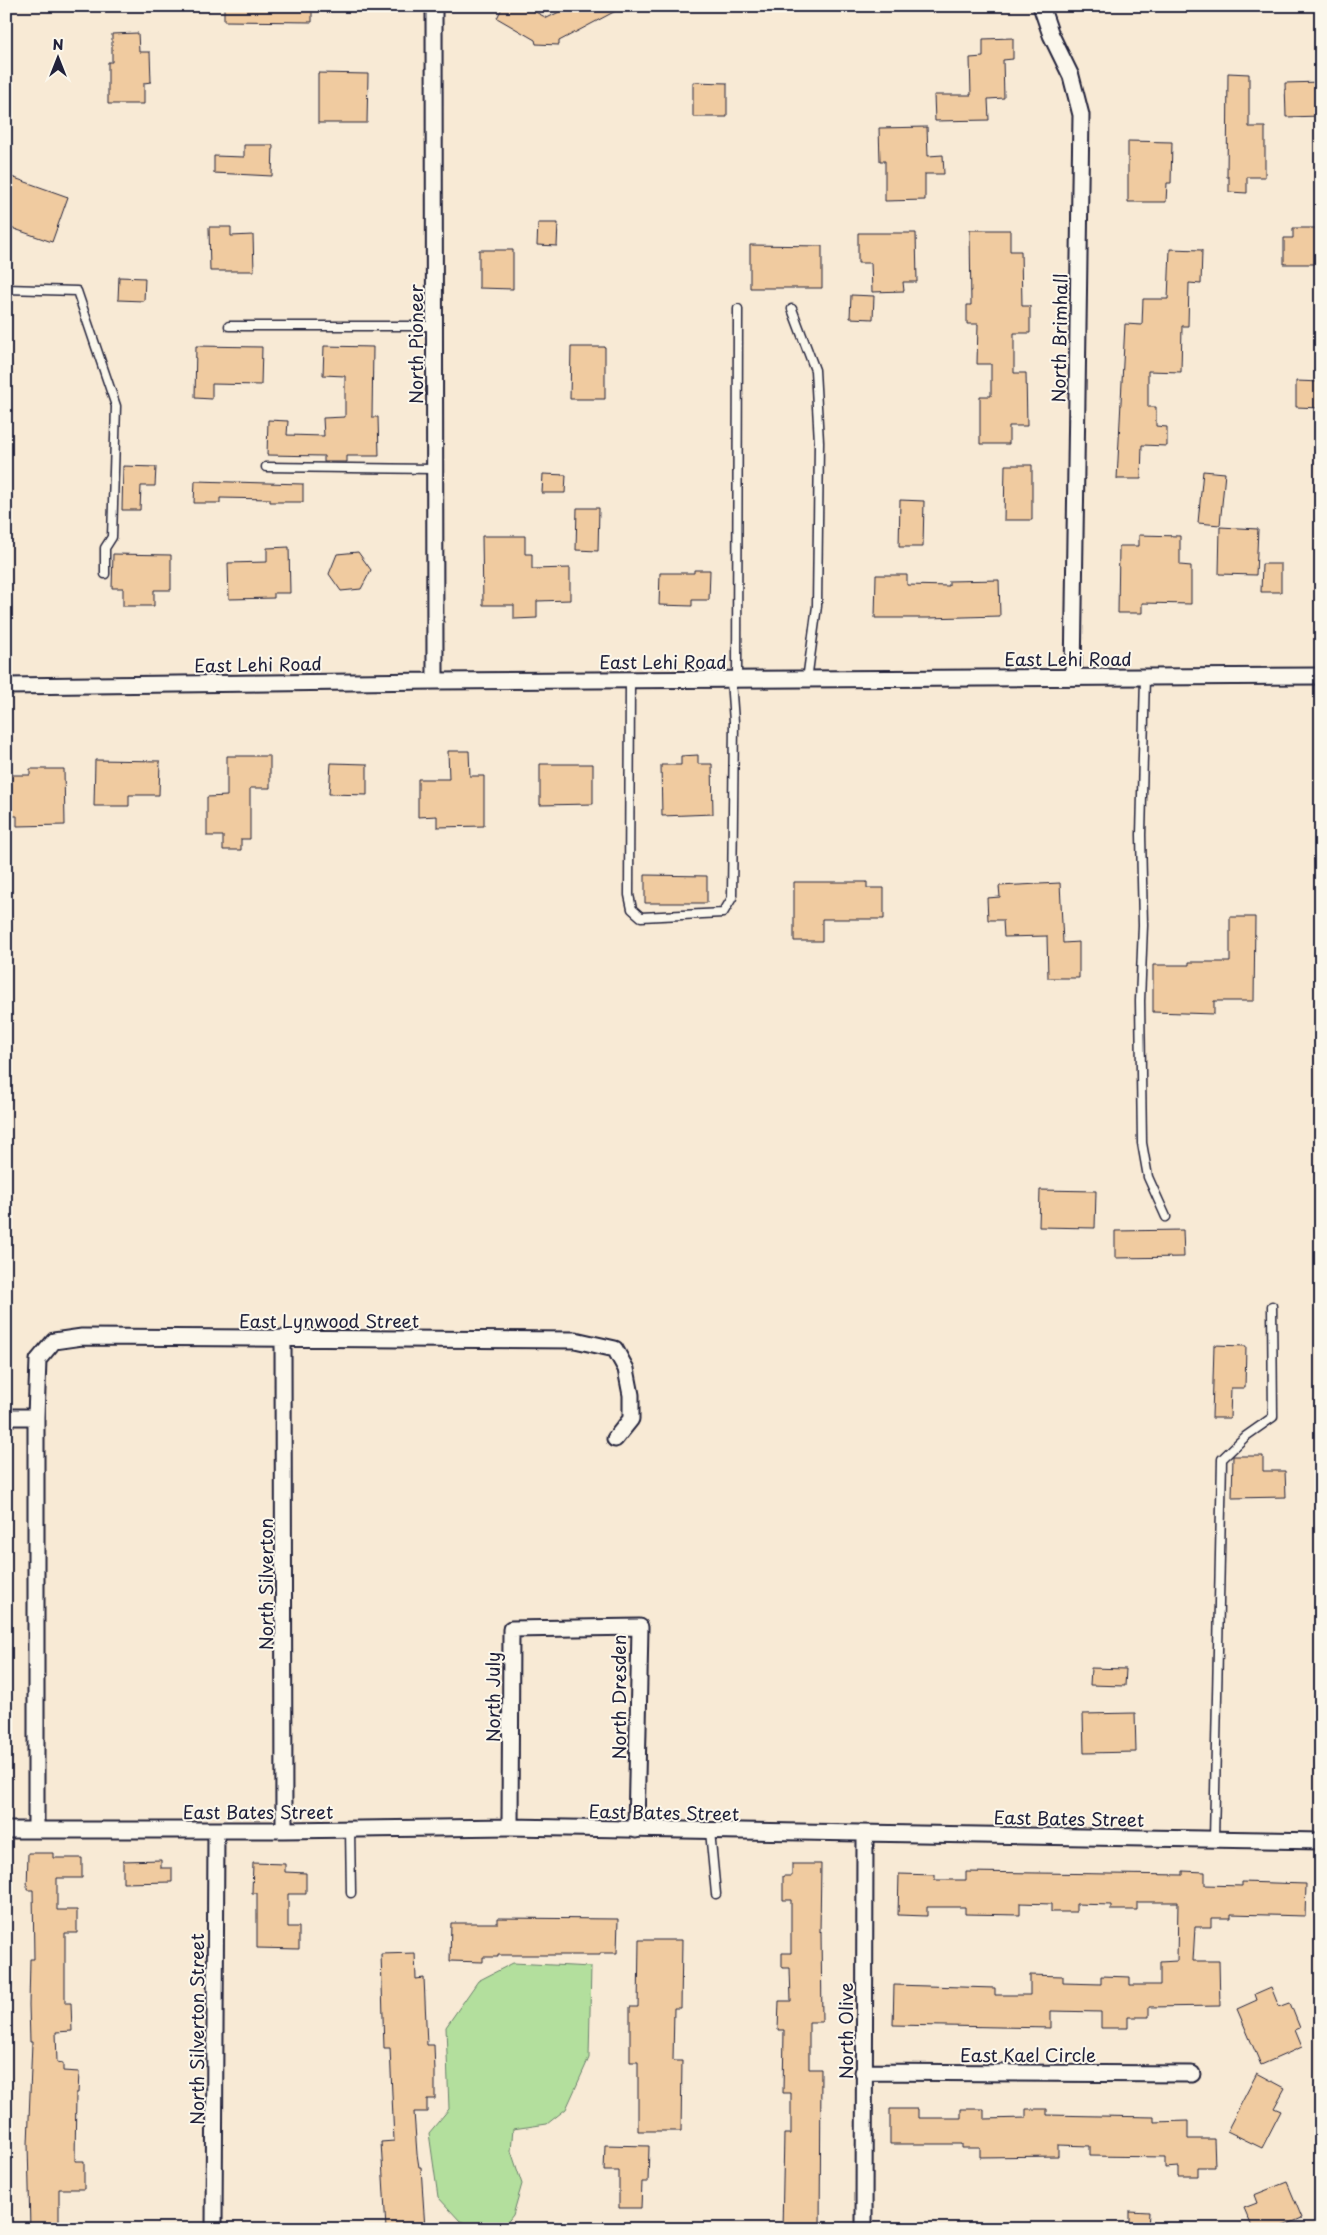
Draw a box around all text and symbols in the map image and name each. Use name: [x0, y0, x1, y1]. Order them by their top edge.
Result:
north arrow: [32, 32, 82, 82]
text: N: [52, 34, 64, 55]
street label: North Brimhall: [1044, 273, 1074, 403]
street label: North Pioneer: [402, 283, 429, 404]
street label: East Lehi Road: [1004, 645, 1132, 672]
street label: East Lehi Road: [599, 648, 727, 675]
street label: East Lehi Road: [194, 649, 322, 679]
street label: East Lynwood Street: [239, 1307, 419, 1334]
street label: North Silverton: [252, 1518, 279, 1650]
street label: North Dresden: [605, 1635, 632, 1759]
street label: North July: [479, 1652, 506, 1742]
street label: East Bates Street: [588, 1797, 740, 1827]
street label: East Bates Street: [183, 1798, 333, 1825]
street label: East Bates Street: [993, 1803, 1145, 1833]
street label: North Silverton Street: [183, 1933, 210, 2125]
street label: North Olive: [832, 1983, 859, 2079]
street label: East Kael Circle: [960, 2041, 1096, 2068]

